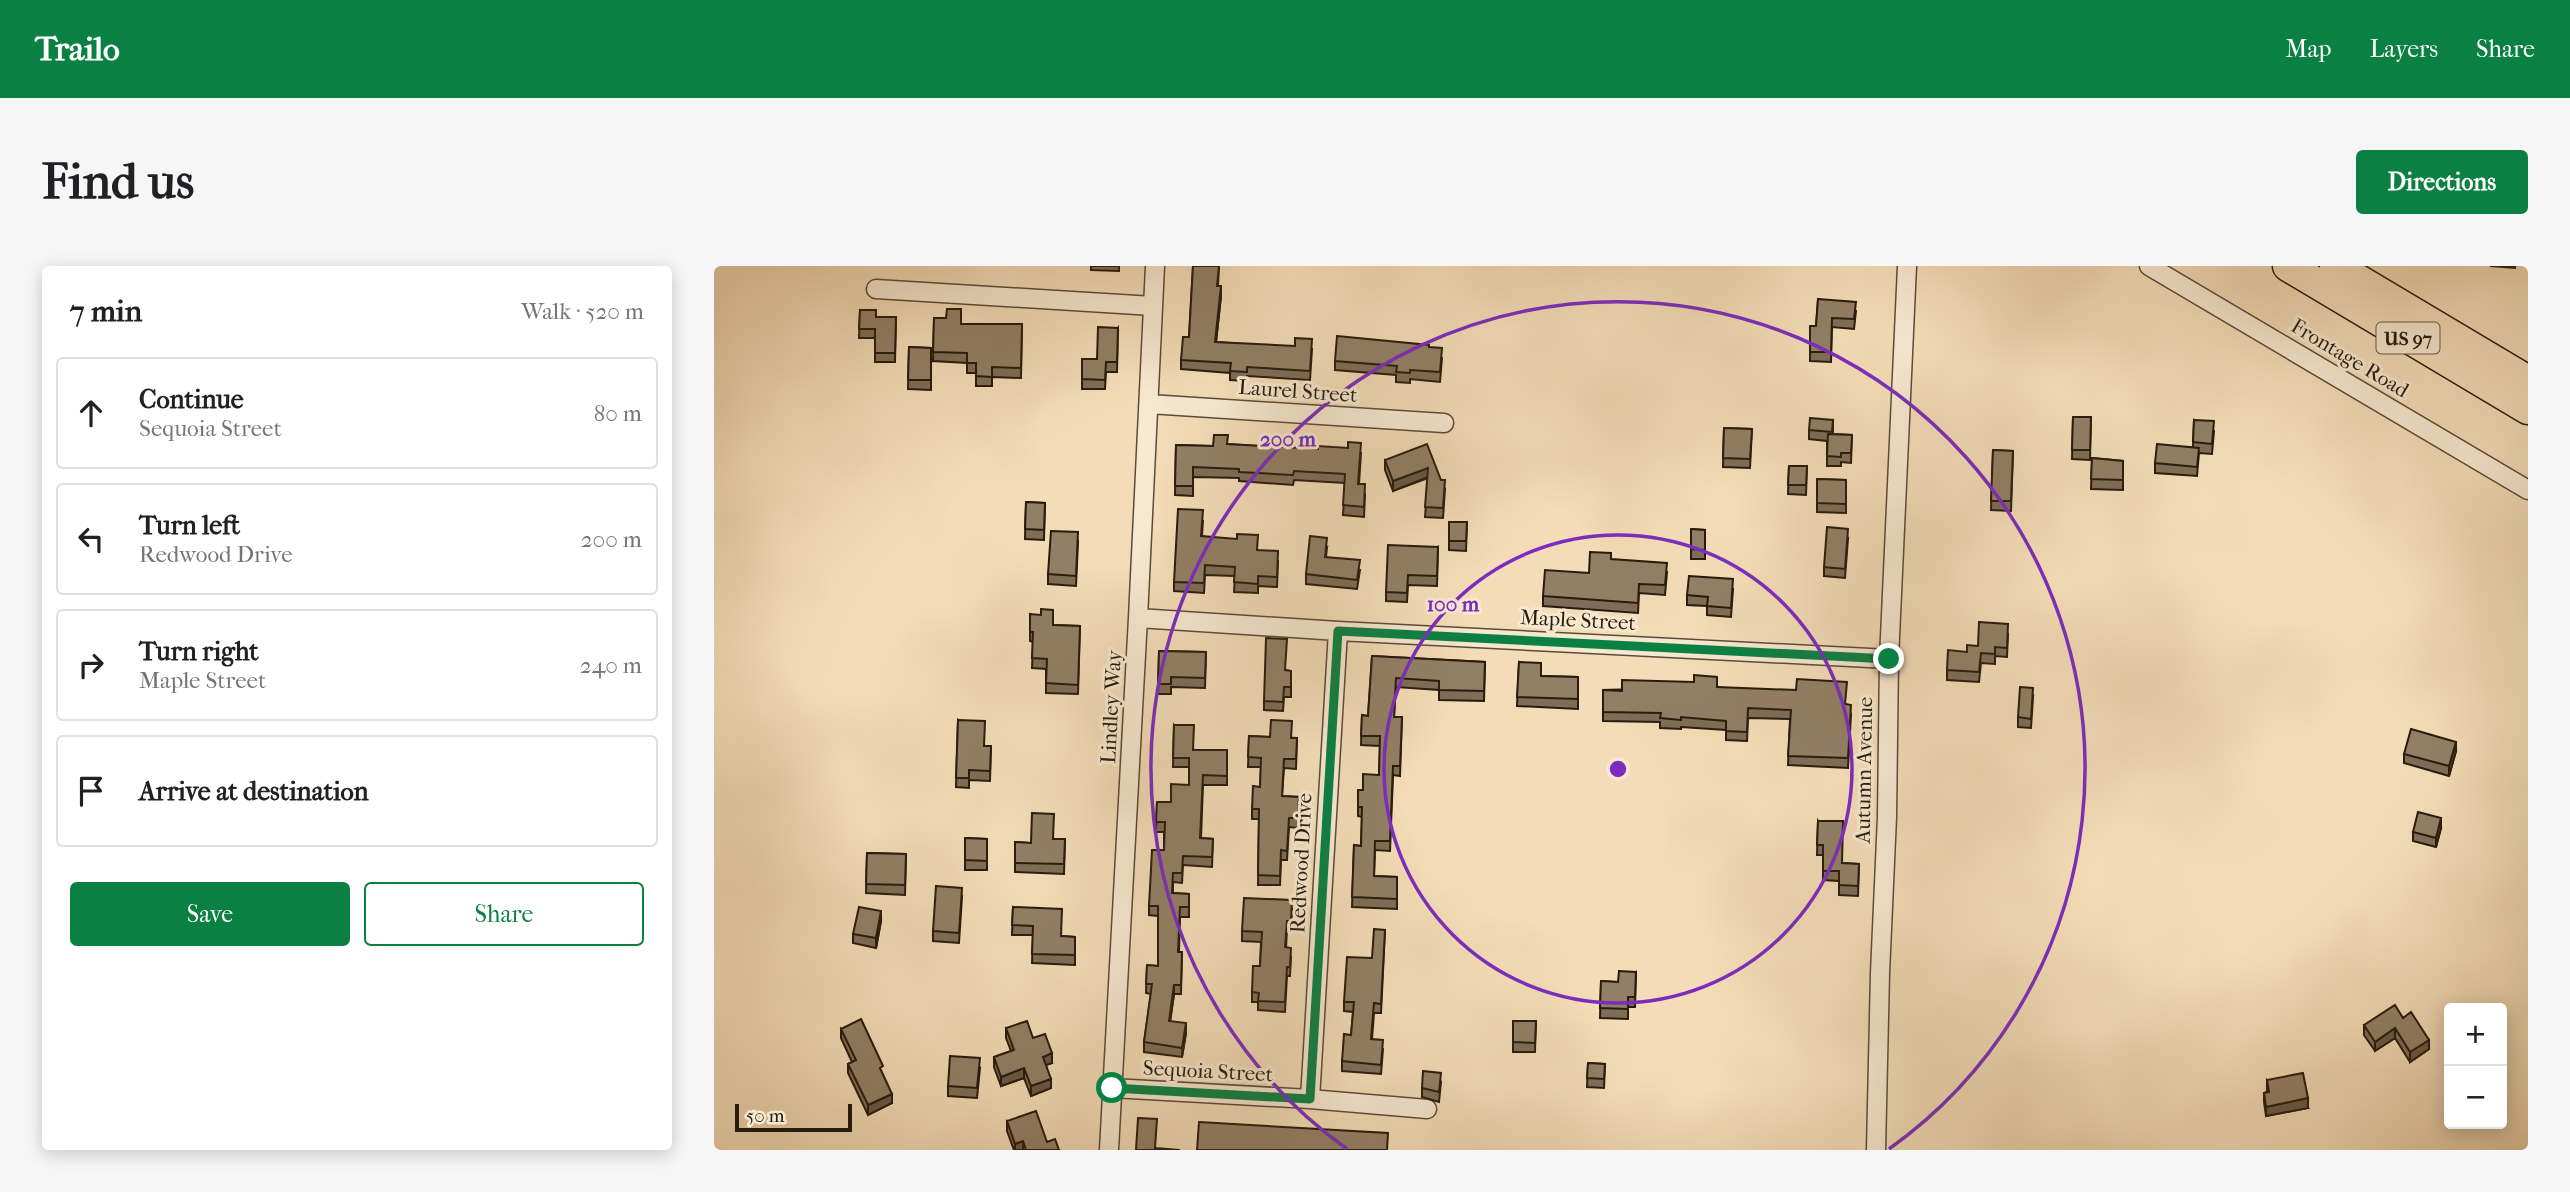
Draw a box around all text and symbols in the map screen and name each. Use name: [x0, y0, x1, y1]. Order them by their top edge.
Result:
text: Trailo: [35, 30, 120, 69]
text: Map: [2286, 35, 2332, 63]
text: Layers: [2370, 35, 2438, 63]
text: Share: [2476, 35, 2535, 63]
button: Directions: [2356, 150, 2528, 214]
text: Find us: [42, 153, 194, 211]
text: 7 min: [70, 294, 142, 329]
text: Walk · 520 m: [521, 298, 644, 325]
street label: Frontage Road: [2287, 314, 2414, 403]
road number: US 97: [2376, 323, 2440, 354]
street label: Laurel Street: [1238, 375, 1359, 407]
text: Continue: [139, 384, 244, 415]
icon: ahead: [72, 394, 110, 432]
text: 80 m: [594, 400, 642, 427]
text: Sequoia Street: [139, 415, 282, 442]
text: 200 m: [1260, 427, 1317, 451]
text: Turn left: [139, 510, 240, 541]
icon: left: [72, 520, 110, 558]
text: 200 m: [581, 526, 642, 553]
text: Redwood Drive: [139, 541, 293, 568]
text: 100 m: [1427, 592, 1480, 616]
street label: Maple Street: [1519, 605, 1637, 635]
text: Turn right: [139, 636, 259, 667]
route end: [1873, 643, 1904, 674]
icon: right: [72, 646, 110, 684]
street label: Lindley Way: [1096, 649, 1126, 764]
text: 240 m: [580, 652, 642, 679]
text: Maple Street: [139, 667, 266, 694]
street label: Autumn Avenue: [1851, 697, 1877, 844]
centre of rings: [1606, 757, 1630, 781]
icon: arrive: [72, 772, 110, 810]
text: Arrive at destination: [139, 776, 369, 807]
street label: Redwood Drive: [1285, 792, 1317, 934]
button: Save: [70, 882, 350, 946]
button: Share: [364, 882, 644, 946]
map controls: [2444, 1003, 2507, 1129]
button: +: [2444, 1003, 2507, 1066]
street label: Sequoia Street: [1142, 1056, 1274, 1086]
button: −: [2444, 1066, 2507, 1129]
route start: [1096, 1072, 1127, 1103]
scale bar: [735, 1101, 852, 1133]
text: 50 m: [746, 1105, 785, 1127]

